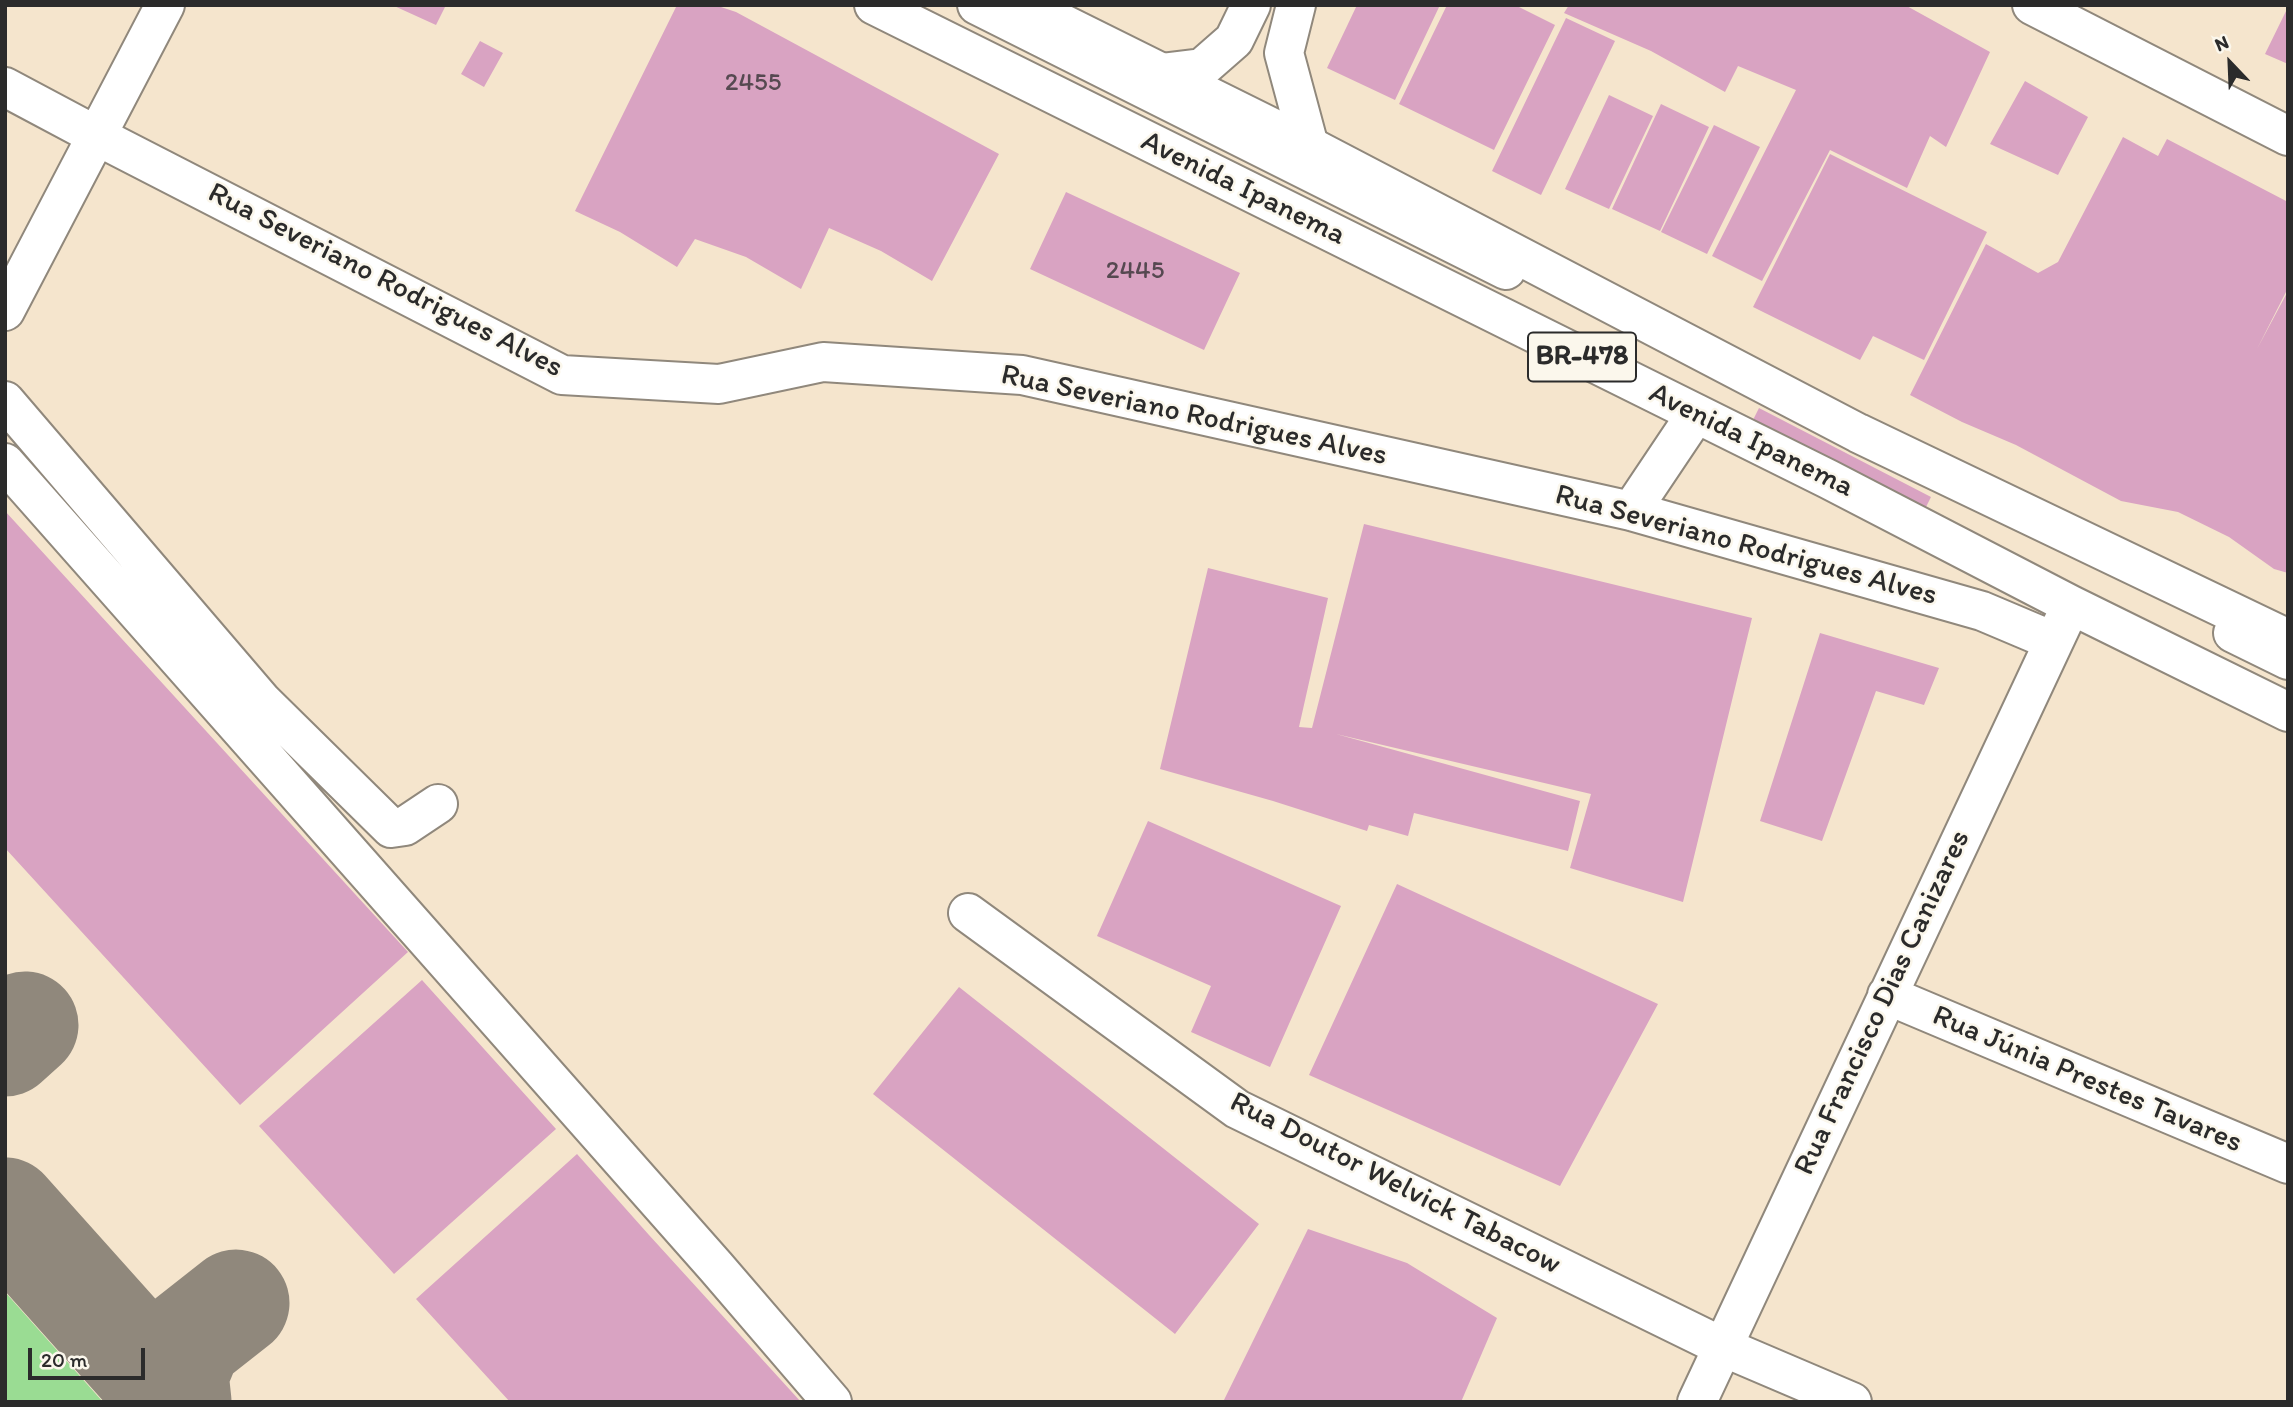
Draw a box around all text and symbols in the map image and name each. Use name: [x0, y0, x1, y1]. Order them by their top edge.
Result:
north arrow: [2195, 28, 2265, 98]
text: N: [2211, 30, 2232, 56]
house number: 2455: [725, 67, 781, 99]
street label: Avenida Ipanema: [1135, 124, 1351, 254]
street label: Rua Severiano Rodrigues Alves: [201, 176, 569, 386]
house number: 2445: [1106, 255, 1164, 287]
road number: BR-478: [1528, 332, 1636, 382]
street label: Rua Severiano Rodrigues Alves: [998, 357, 1390, 475]
street label: Avenida Ipanema: [1643, 376, 1859, 506]
street label: Rua Severiano Rodrigues Alves: [1551, 478, 1941, 614]
street label: Rua Francisco Dias Canizares: [1787, 825, 1979, 1181]
street label: Rua Júnia Prestes Tavares: [1927, 998, 2247, 1162]
street label: Rua Doutor Welvick Tabacow: [1223, 1085, 1567, 1283]
scale bar: [32, 1334, 149, 1378]
text: 20 m: [41, 1347, 87, 1372]

